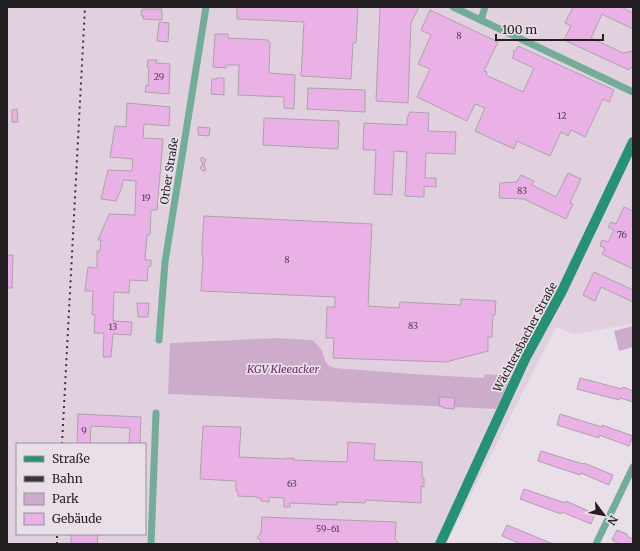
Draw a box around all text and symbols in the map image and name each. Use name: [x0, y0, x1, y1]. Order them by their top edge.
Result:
scale bar: [496, 16, 603, 42]
text: 100 m: [502, 22, 537, 37]
house number: 8: [456, 30, 462, 41]
house number: 29: [154, 71, 164, 82]
house number: 12: [557, 110, 567, 121]
street label: Orber Straße: [157, 136, 181, 205]
house number: 83: [517, 185, 527, 196]
house number: 19: [141, 192, 151, 203]
house number: 76: [617, 229, 628, 240]
house number: 8: [284, 254, 290, 265]
street label: Wächtersbacher Straße: [490, 279, 560, 395]
house number: 83: [408, 320, 418, 331]
house number: 13: [109, 321, 117, 332]
park label: KGV Kleeacker: [246, 362, 319, 376]
house number: 9: [81, 425, 87, 436]
legend: [16, 443, 146, 535]
text: Straße: [52, 451, 90, 466]
text: Bahn: [52, 471, 83, 486]
house number: 63: [287, 478, 297, 489]
text: Park: [52, 491, 79, 506]
north arrow: [584, 495, 624, 535]
text: Gebäude: [52, 511, 102, 526]
text: N: [604, 513, 621, 528]
house number: 59-61: [316, 523, 340, 534]

